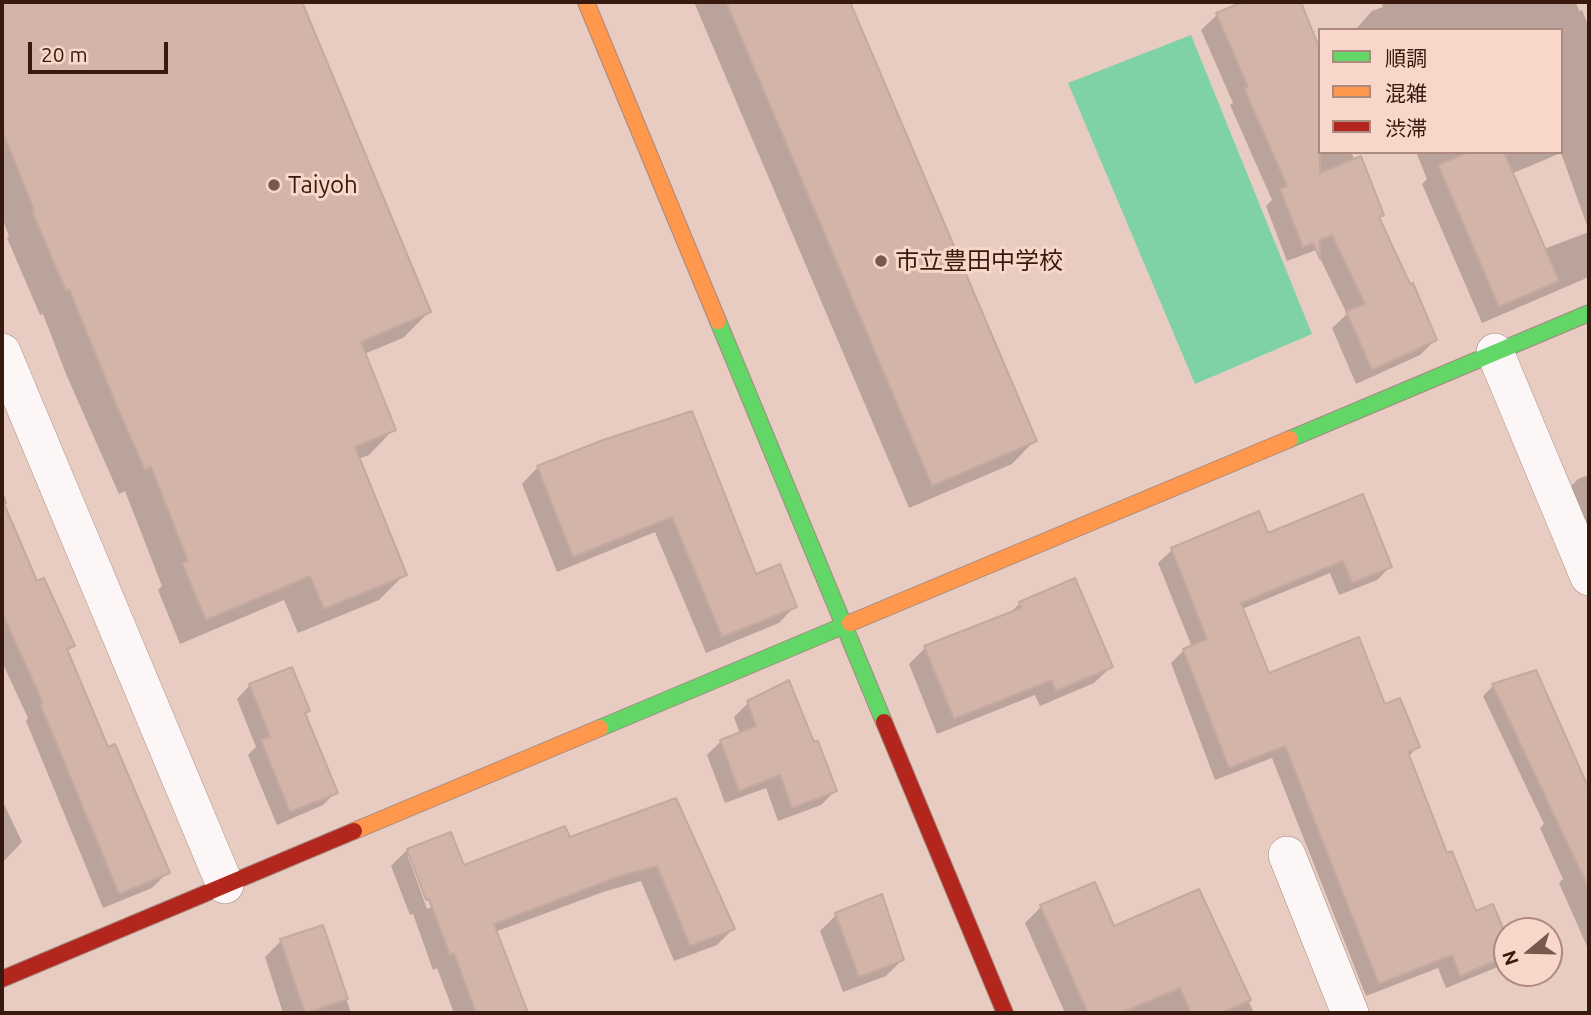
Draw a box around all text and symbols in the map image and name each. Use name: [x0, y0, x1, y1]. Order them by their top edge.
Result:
scale bar: [32, 28, 172, 72]
legend: [1318, 28, 1563, 154]
text: 20 m: [41, 42, 88, 66]
text: 順調: [1385, 46, 1427, 70]
text: 混雑: [1385, 81, 1427, 105]
text: 渋滞: [1385, 116, 1427, 140]
place label: Taiyoh: [288, 171, 358, 199]
marker: Taiyoh: [266, 177, 282, 193]
place label: 市立豊田中学校: [895, 247, 1063, 275]
marker: 市立豊田中学校: [873, 253, 889, 269]
north arrow: [1493, 917, 1563, 987]
text: N: [1497, 948, 1523, 968]

